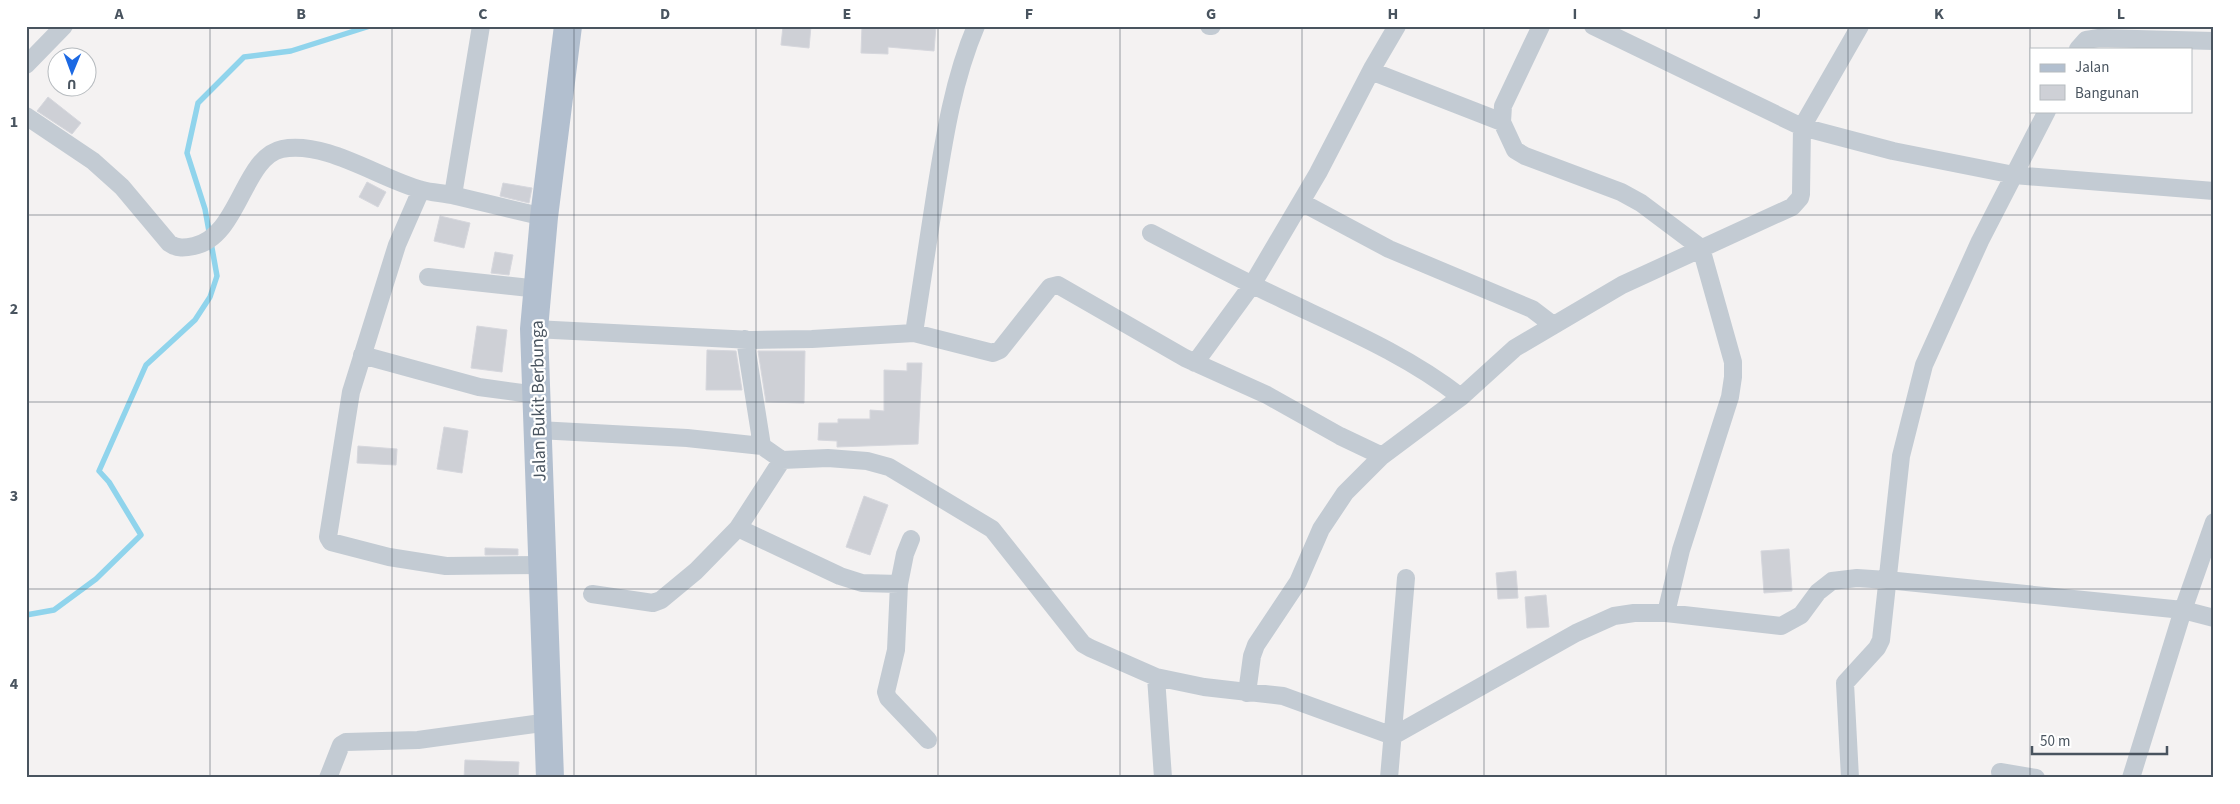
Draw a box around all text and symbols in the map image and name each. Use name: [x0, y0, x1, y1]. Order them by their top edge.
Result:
text: A: [113, 3, 124, 25]
text: B: [296, 3, 306, 25]
text: C: [478, 3, 488, 25]
text: D: [660, 3, 670, 25]
text: E: [843, 3, 851, 25]
text: F: [1025, 3, 1033, 25]
text: G: [1206, 3, 1216, 25]
text: H: [1388, 3, 1398, 25]
text: I: [1573, 3, 1577, 25]
text: J: [1753, 3, 1761, 25]
text: K: [1934, 3, 1944, 25]
text: L: [2117, 3, 2125, 25]
north arrow: [48, 48, 98, 98]
legend: [2030, 48, 2192, 112]
text: Jalan: [2075, 57, 2109, 78]
text: U: [67, 74, 77, 94]
text: Bangunan: [2075, 83, 2139, 104]
text: 1: [10, 111, 18, 133]
text: 2: [10, 298, 18, 320]
street label: Jalan Bukit Berbunga: [525, 320, 552, 482]
text: 3: [10, 485, 18, 507]
text: 4: [10, 673, 19, 695]
scale bar: [2032, 724, 2168, 756]
text: 50 m: [2040, 731, 2070, 752]

